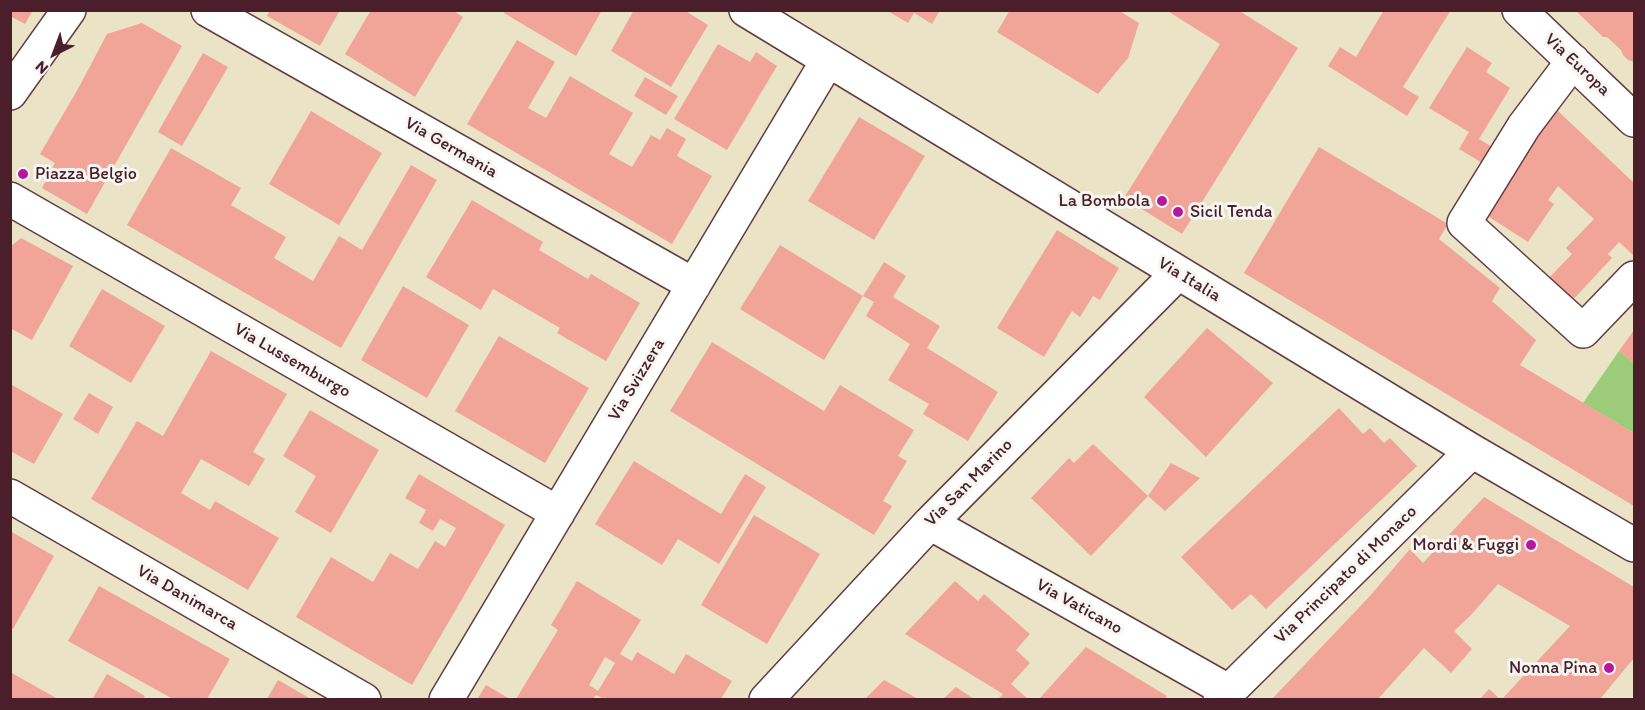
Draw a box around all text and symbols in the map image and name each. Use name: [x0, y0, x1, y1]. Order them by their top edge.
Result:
north arrow: [24, 24, 84, 84]
street label: Via Europa: [1539, 29, 1615, 101]
text: N: [31, 57, 52, 78]
street label: Via Germania: [401, 113, 501, 183]
place label: Piazza Belgio: [35, 163, 137, 185]
marker: Piazza Belgio: [16, 167, 30, 181]
place label: La Bombola: [1059, 190, 1150, 212]
marker: La Bombola: [1155, 194, 1169, 208]
place label: Sicil Tenda: [1190, 201, 1272, 223]
marker: Sicil Tenda: [1171, 205, 1185, 219]
street label: Via Italia: [1153, 253, 1225, 307]
street label: Via Lussemburgo: [230, 319, 354, 403]
street label: Via Svizzera: [604, 335, 670, 425]
street label: Via San Marino: [920, 434, 1018, 532]
street label: Via Principato di Monaco: [1270, 501, 1422, 649]
place label: Mordi & Fuggi: [1413, 534, 1519, 556]
marker: Mordi & Fuggi: [1524, 538, 1538, 552]
street label: Via Danimarca: [133, 560, 241, 636]
street label: Via Vaticano: [1032, 574, 1126, 640]
place label: Nonna Pina: [1509, 657, 1597, 679]
marker: Nonna Pina: [1602, 661, 1616, 675]

